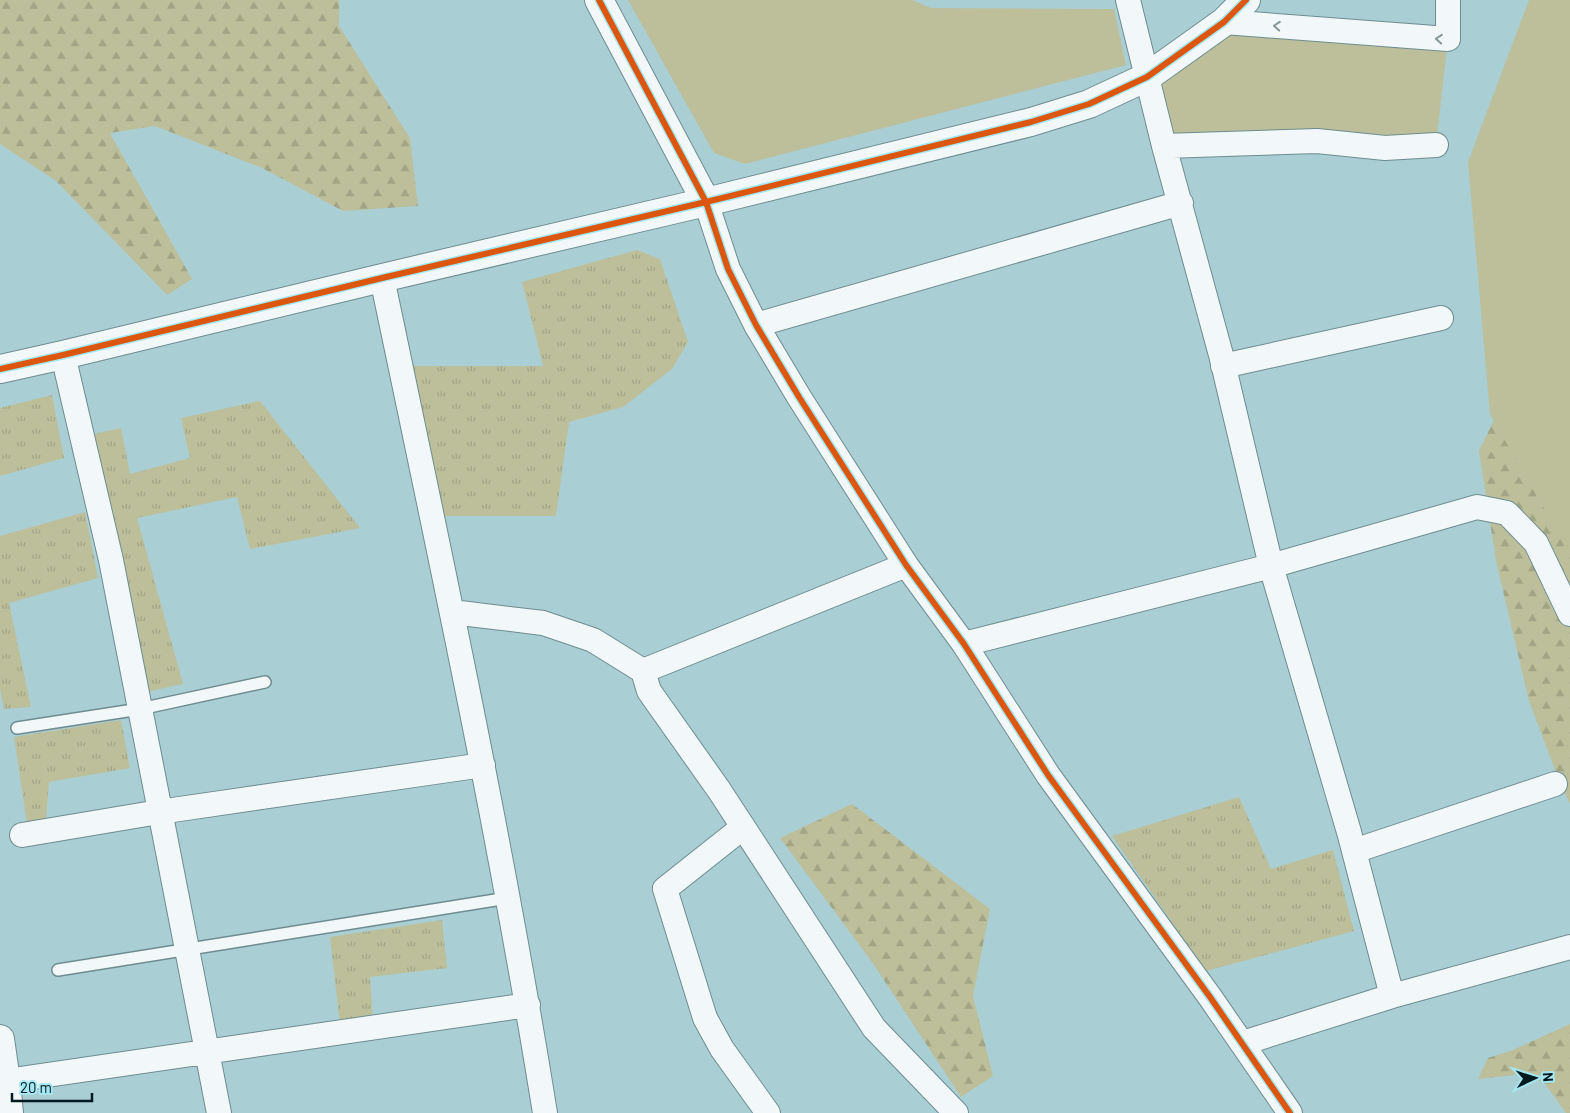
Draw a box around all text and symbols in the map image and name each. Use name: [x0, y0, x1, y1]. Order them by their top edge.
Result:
one-way arrow: [1272, 21, 1280, 32]
one-way arrow: [1434, 33, 1442, 44]
north arrow: [1510, 1053, 1560, 1103]
scale bar: [12, 1070, 92, 1102]
text: N: [1540, 1072, 1557, 1082]
text: 20 m: [20, 1078, 52, 1096]

